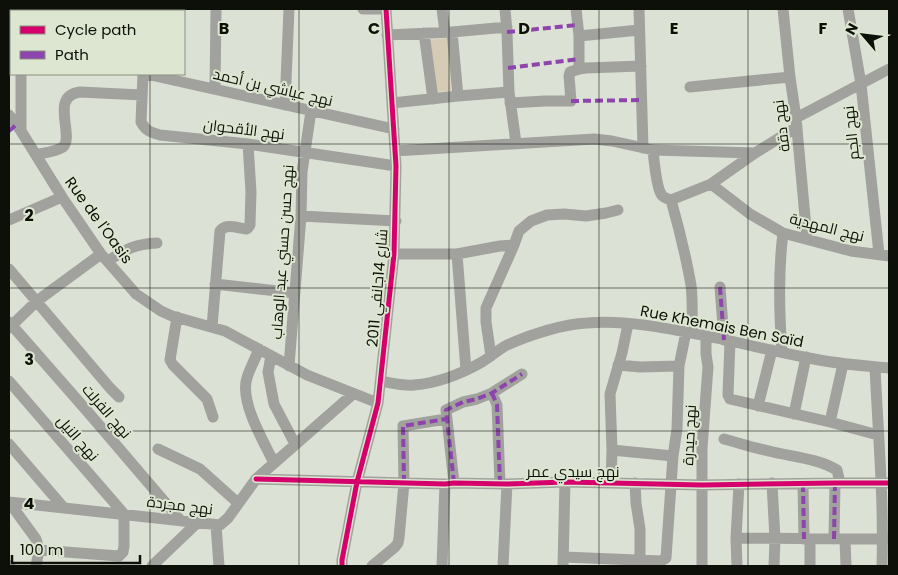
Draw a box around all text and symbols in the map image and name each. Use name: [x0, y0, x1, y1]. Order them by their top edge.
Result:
legend: [10, 10, 185, 75]
north arrow: [838, 10, 888, 60]
text: B: [219, 17, 229, 40]
text: C: [368, 17, 380, 40]
text: D: [518, 17, 530, 40]
text: E: [670, 17, 678, 40]
text: F: [819, 17, 828, 40]
text: Cycle path: [55, 19, 136, 40]
text: N: [840, 20, 863, 38]
text: Path: [55, 44, 89, 65]
street label: نهج عياشي بن أحمد: [211, 63, 335, 113]
street label: نهج دقة: [767, 99, 796, 153]
street label: نهج الجم: [838, 105, 865, 161]
street label: نهج الأقحوان: [202, 114, 286, 145]
street label: نهج حسن حسني عبد الوهاب: [265, 164, 301, 340]
street label: Rue de l'Oasis: [60, 172, 138, 268]
text: 2: [24, 204, 34, 227]
street label: نهج المهدية: [787, 208, 867, 247]
street label: شارع 14جانفي 2011: [361, 228, 395, 348]
street label: Rue Khemais Ben Saïd: [639, 300, 805, 352]
text: 3: [24, 348, 34, 371]
street label: نهج الفرلت: [77, 379, 137, 443]
street label: نهج حيدرة: [677, 404, 702, 466]
street label: نهج النيل: [51, 410, 104, 466]
street label: نهج سيدي عمر: [525, 461, 620, 484]
street label: نهج مجردة: [146, 491, 214, 520]
text: 4: [24, 492, 35, 515]
scale bar: [12, 532, 140, 564]
text: 100 m: [20, 539, 63, 560]

